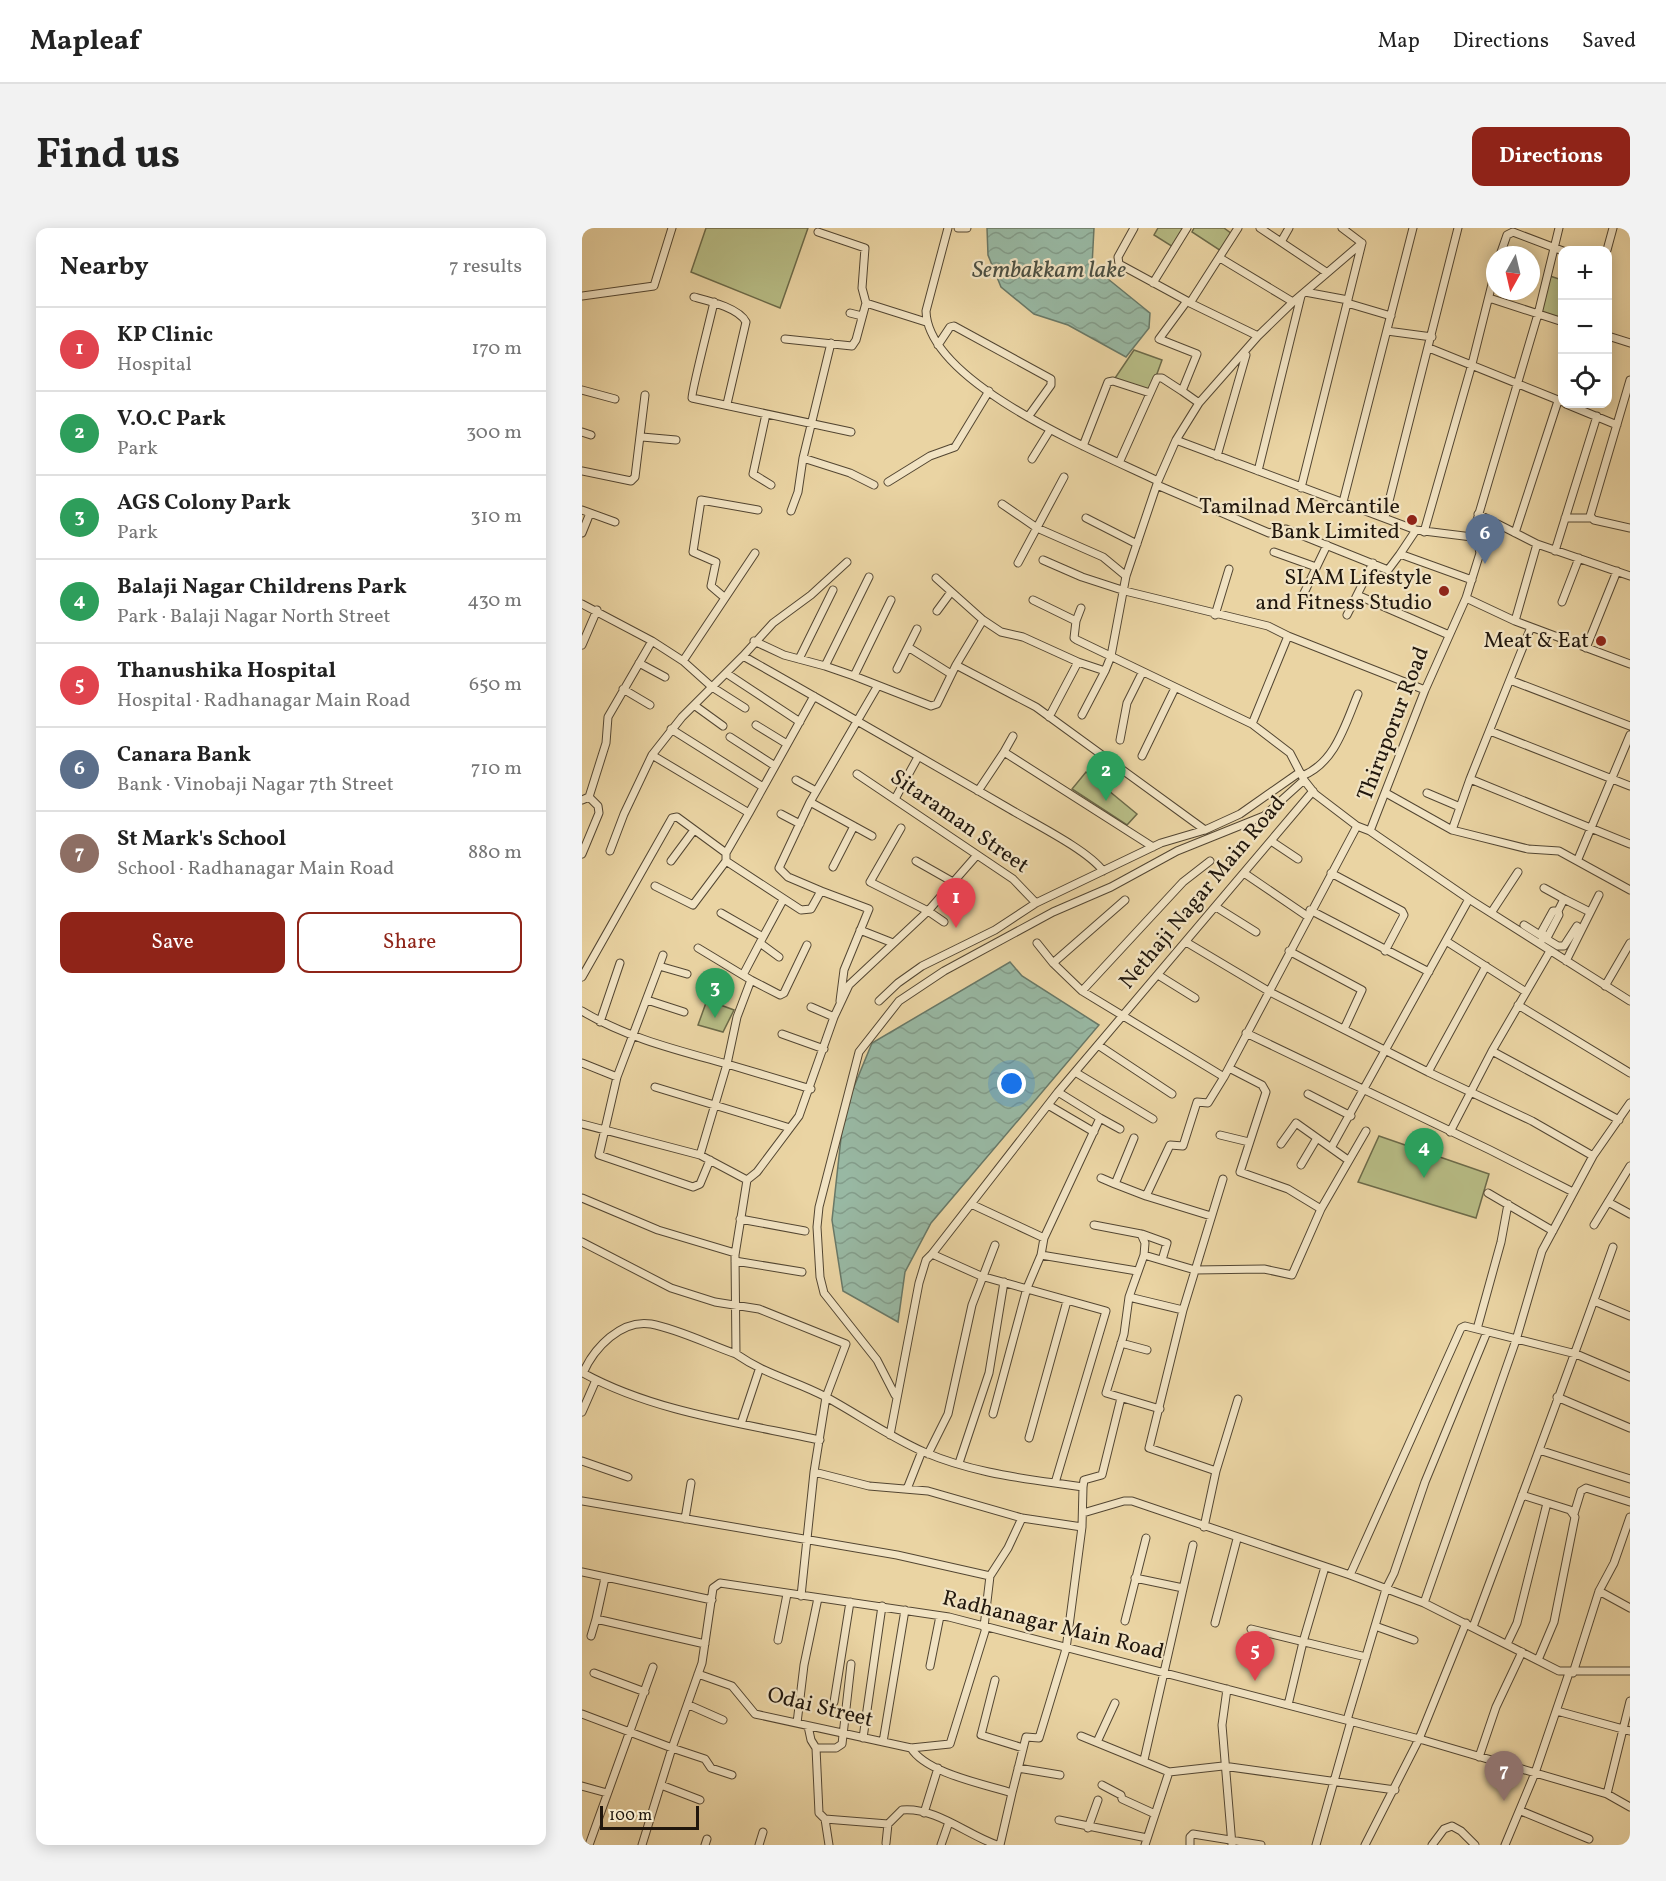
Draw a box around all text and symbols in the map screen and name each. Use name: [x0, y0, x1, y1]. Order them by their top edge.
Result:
text: Mapleaf: [30, 22, 140, 61]
text: Map: [1378, 27, 1420, 56]
text: Directions: [1453, 27, 1549, 56]
text: Saved: [1582, 27, 1636, 56]
text: Find us: [36, 127, 180, 186]
button: Directions: [1472, 127, 1630, 186]
north arrow: [1486, 246, 1540, 300]
map controls: [1558, 246, 1612, 408]
button: +: [1558, 246, 1612, 300]
text: Nearby: [60, 249, 149, 285]
text: 7 results: [449, 253, 522, 281]
water label: Sembakkam lake: [972, 254, 1126, 288]
button: −: [1558, 300, 1612, 354]
text: KP Clinic: [117, 320, 213, 351]
text: 1: [75, 335, 84, 363]
text: 170 m: [472, 335, 522, 363]
text: Hospital: [117, 351, 192, 379]
button: locate: [1558, 354, 1612, 408]
text: V.O.C Park: [117, 404, 226, 435]
text: 2: [74, 419, 85, 447]
text: 300 m: [466, 419, 522, 447]
text: Park: [117, 435, 158, 463]
text: AGS Colony Park: [117, 488, 291, 519]
place label: Tamilnad Mercantile Bank Limited: [1199, 492, 1400, 548]
text: 3: [74, 503, 85, 531]
text: 310 m: [470, 503, 522, 531]
marker: Tamilnad Mercantile Bank Limited: [1405, 513, 1419, 527]
pin: 6: [1466, 514, 1504, 564]
text: Park: [117, 519, 158, 547]
place label: SLAM Lifestyle and Fitness Studio: [1255, 563, 1432, 619]
text: Balaji Nagar Childrens Park: [117, 572, 407, 603]
marker: SLAM Lifestyle and Fitness Studio: [1437, 584, 1451, 598]
text: 4: [73, 587, 86, 615]
text: 430 m: [467, 587, 522, 615]
text: Park · Balaji Nagar North Street: [117, 603, 390, 631]
place label: Meat & Eat: [1483, 626, 1589, 657]
marker: Meat & Eat: [1594, 634, 1608, 648]
street label: Thiruporur Road: [1350, 642, 1438, 806]
text: Thanushika Hospital: [117, 656, 336, 687]
text: 5: [75, 671, 84, 699]
text: 650 m: [469, 671, 522, 699]
text: Hospital · Radhanagar Main Road: [117, 687, 411, 715]
text: Canara Bank: [117, 740, 251, 771]
pin: 2: [1086, 752, 1126, 801]
text: 6: [74, 755, 85, 783]
text: 710 m: [471, 755, 522, 783]
street label: Sitaraman Street: [883, 762, 1035, 882]
text: Bank · Vinobaji Nagar 7th Street: [117, 771, 394, 799]
street label: Nethaji Nagar Main Road: [1113, 790, 1293, 996]
text: St Mark's School: [117, 824, 286, 855]
text: 7: [75, 839, 84, 867]
text: 880 m: [468, 839, 522, 867]
text: School · Radhanagar Main Road: [117, 855, 394, 883]
pin: 1: [936, 878, 976, 928]
button: Save: [60, 912, 285, 973]
button: Share: [297, 912, 522, 973]
pin: 3: [696, 968, 734, 1018]
your location: [997, 1069, 1026, 1098]
pin: 4: [1404, 1128, 1444, 1178]
street label: Radhanagar Main Road: [939, 1583, 1167, 1669]
pin: 5: [1236, 1632, 1274, 1681]
street label: Odai Street: [764, 1680, 876, 1736]
pin: 7: [1484, 1752, 1524, 1801]
scale bar: [600, 1803, 699, 1830]
text: 100 m: [609, 1805, 652, 1827]

